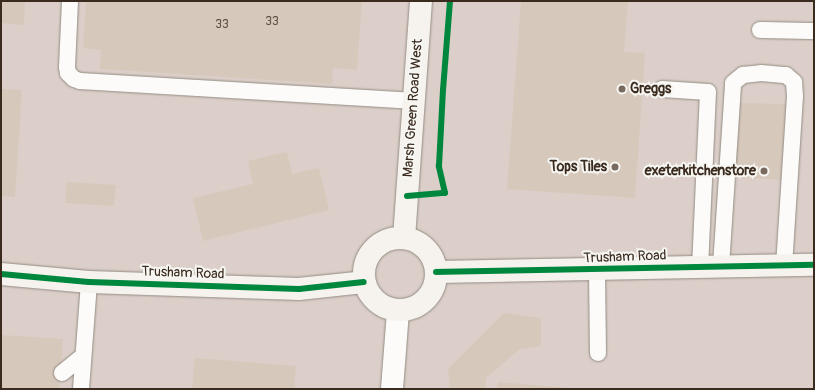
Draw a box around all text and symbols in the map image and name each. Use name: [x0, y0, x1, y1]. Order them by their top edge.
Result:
house number: 33: [265, 15, 279, 29]
house number: 33: [215, 18, 229, 32]
street label: Marsh Green Road West: [400, 38, 426, 178]
place label: Greggs: [630, 81, 671, 97]
marker: Greggs: [617, 84, 627, 94]
place label: Tops Tiles: [550, 159, 607, 175]
marker: Tops Tiles: [610, 162, 620, 172]
place label: exeterkitchenstore: [645, 163, 756, 179]
marker: exeterkitchenstore: [759, 166, 769, 176]
street label: Trusham Road: [583, 247, 667, 267]
street label: Trusham Road: [141, 263, 225, 283]

